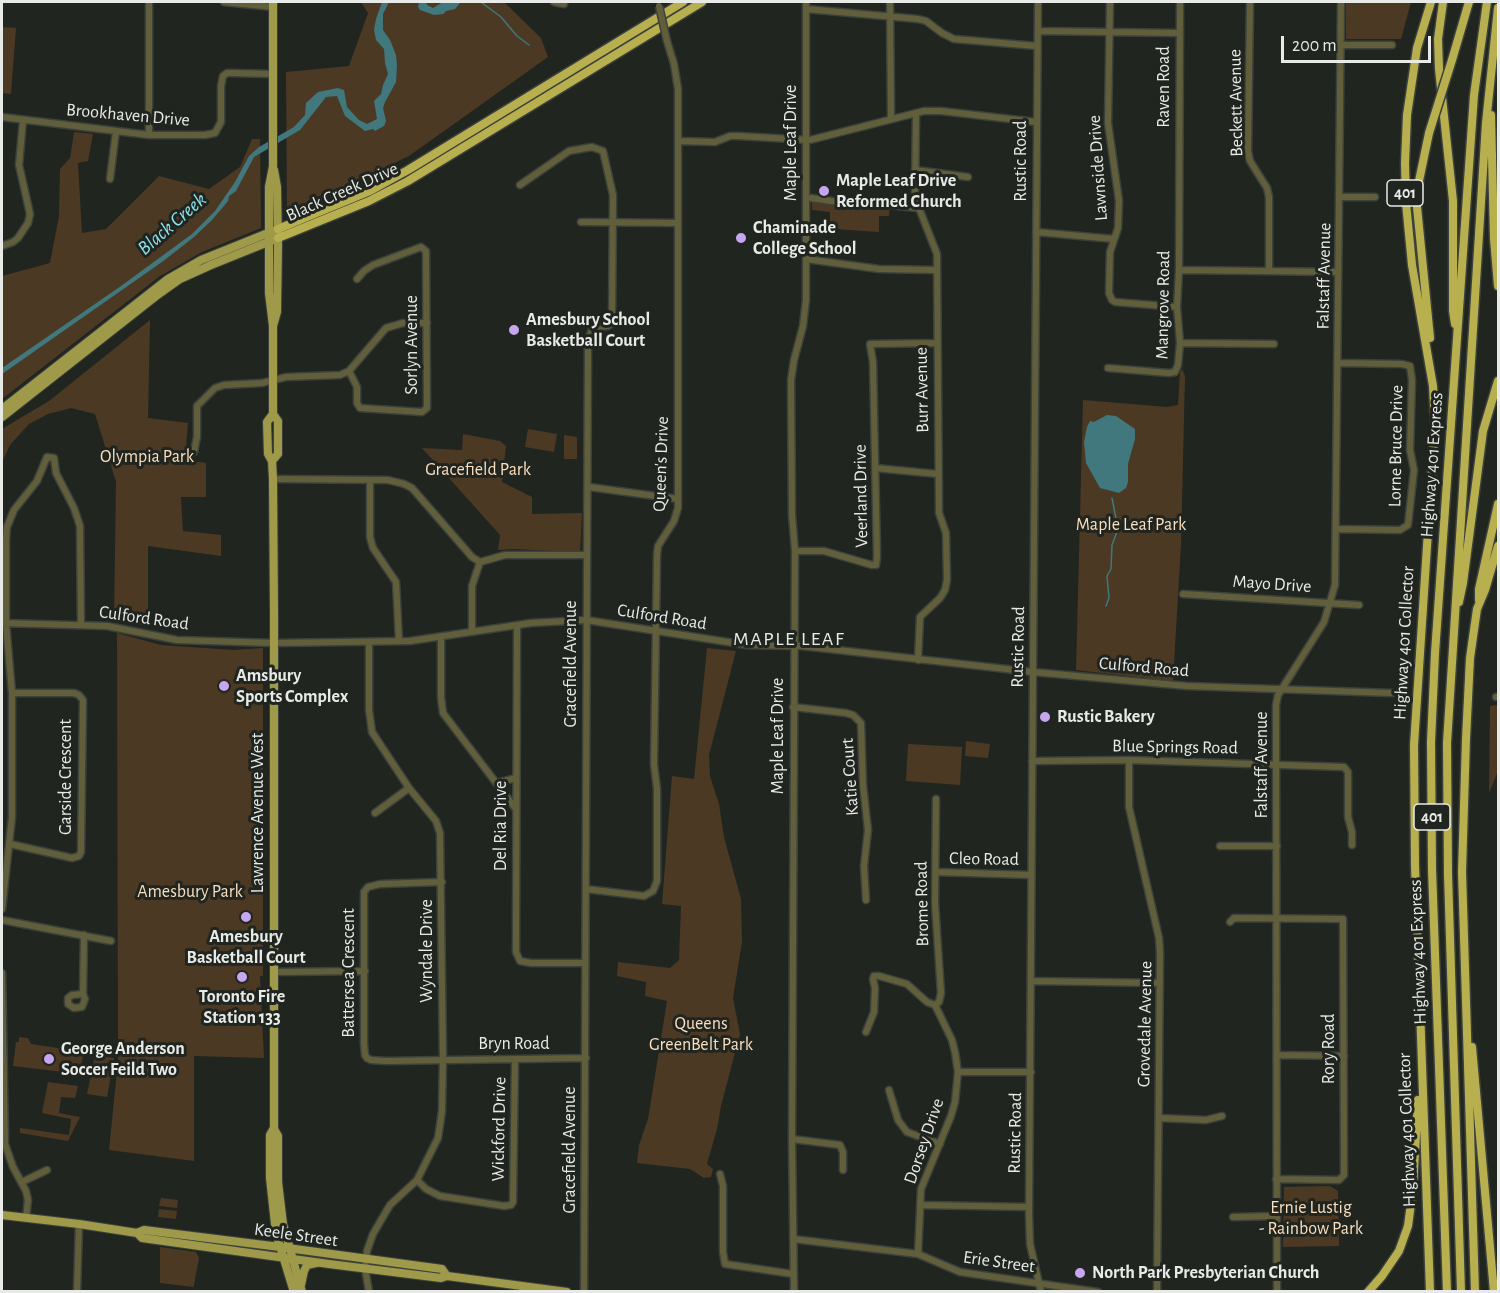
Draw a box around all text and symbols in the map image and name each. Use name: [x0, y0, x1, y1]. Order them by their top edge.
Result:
scale bar: [1284, 24, 1434, 62]
text: 200 m: [1292, 37, 1337, 55]
street label: Raven Road: [1153, 46, 1175, 128]
street label: Beckett Avenue: [1224, 49, 1248, 157]
street label: Maple Leaf Drive: [780, 85, 802, 201]
street label: Brookhaven Drive: [65, 99, 191, 131]
street label: Lawnside Drive: [1084, 114, 1112, 222]
street label: Rustic Road: [1010, 120, 1032, 202]
street label: Black Creek Drive: [283, 158, 401, 226]
place label: Maple Leaf Drive Reformed Church: [836, 170, 961, 213]
road number: 401: [1387, 180, 1423, 206]
marker: Maple Leaf Drive Reformed Church: [817, 184, 831, 198]
water label: Black Creek: [133, 188, 211, 260]
place label: Chaminade College School: [753, 217, 856, 260]
street label: Falstaff Avenue: [1312, 222, 1336, 330]
marker: Chaminade College School: [734, 231, 748, 245]
street label: Mangrove Road: [1151, 250, 1175, 360]
street label: Sorlyn Avenue: [401, 295, 423, 395]
place label: Amesbury School Basketball Court: [526, 309, 650, 352]
marker: Amesbury School Basketball Court: [507, 323, 521, 337]
street label: Burr Avenue: [910, 347, 934, 433]
street label: Lorne Bruce Drive: [1384, 385, 1408, 507]
street label: Highway 401 Express: [1416, 392, 1448, 538]
street label: Queen's Drive: [649, 416, 673, 512]
street label: Veerland Drive: [849, 444, 873, 548]
park label: Olympia Park: [100, 446, 194, 468]
park label: Gracefield Park: [425, 459, 531, 481]
park label: Maple Leaf Park: [1076, 514, 1186, 536]
street label: Highway 401 Collector: [1389, 565, 1419, 721]
street label: Mayo Drive: [1232, 570, 1312, 598]
street label: Culford Road: [616, 599, 708, 635]
street label: Gracefield Avenue: [560, 600, 582, 728]
street label: Culford Road: [98, 601, 190, 635]
street label: Rustic Road: [1006, 606, 1030, 688]
district label: MAPLE LEAF: [733, 627, 845, 651]
street label: Culford Road: [1098, 652, 1190, 682]
place label: Amsbury Sports Complex: [236, 665, 348, 708]
street label: Maple Leaf Drive: [767, 678, 789, 794]
marker: Amsbury Sports Complex: [217, 679, 231, 693]
place label: Rustic Bakery: [1057, 706, 1155, 728]
marker: Rustic Bakery: [1038, 710, 1052, 724]
street label: Falstaff Avenue: [1251, 712, 1273, 818]
street label: Garside Crescent: [55, 719, 77, 835]
street label: Lawrence Avenue West: [247, 733, 269, 893]
street label: Blue Springs Road: [1112, 735, 1238, 759]
street label: Katie Court: [837, 737, 863, 817]
street label: Del Ria Drive: [490, 781, 512, 871]
road number: 401: [1414, 804, 1450, 830]
street label: Cleo Road: [949, 848, 1019, 870]
street label: Brome Road: [910, 861, 934, 947]
street label: Highway 401 Express: [1405, 879, 1431, 1025]
park label: Amesbury Park: [137, 881, 243, 903]
street label: Wyndale Drive: [416, 899, 438, 1003]
street label: Battersea Crescent: [338, 908, 360, 1038]
marker: Amesbury Basketball Court: [239, 910, 253, 924]
place label: Amesbury Basketball Court: [186, 926, 306, 968]
street label: Grovedale Avenue: [1133, 961, 1157, 1087]
marker: Toronto Fire Station 133: [235, 970, 249, 984]
place label: Toronto Fire Station 133: [199, 986, 285, 1028]
park label: Queens GreenBelt Park: [649, 1013, 753, 1056]
street label: Rory Road: [1318, 1014, 1340, 1084]
street label: Bryn Road: [478, 1033, 550, 1055]
place label: George Anderson Soccer Feild Two: [61, 1038, 185, 1080]
marker: George Anderson Soccer Feild Two: [42, 1052, 56, 1066]
street label: Highway 401 Collector: [1394, 1053, 1420, 1207]
street label: Wickford Drive: [487, 1076, 511, 1182]
street label: Gracefield Avenue: [559, 1086, 581, 1214]
street label: Rustic Road: [1003, 1092, 1027, 1174]
street label: Dorsey Drive: [899, 1095, 949, 1187]
park label: Ernie Lustig - Rainbow Park: [1259, 1197, 1363, 1240]
street label: Keele Street: [253, 1218, 339, 1252]
street label: Erie Street: [962, 1246, 1036, 1278]
place label: North Park Presbyterian Church: [1092, 1262, 1319, 1284]
marker: North Park Presbyterian Church: [1073, 1266, 1087, 1280]

